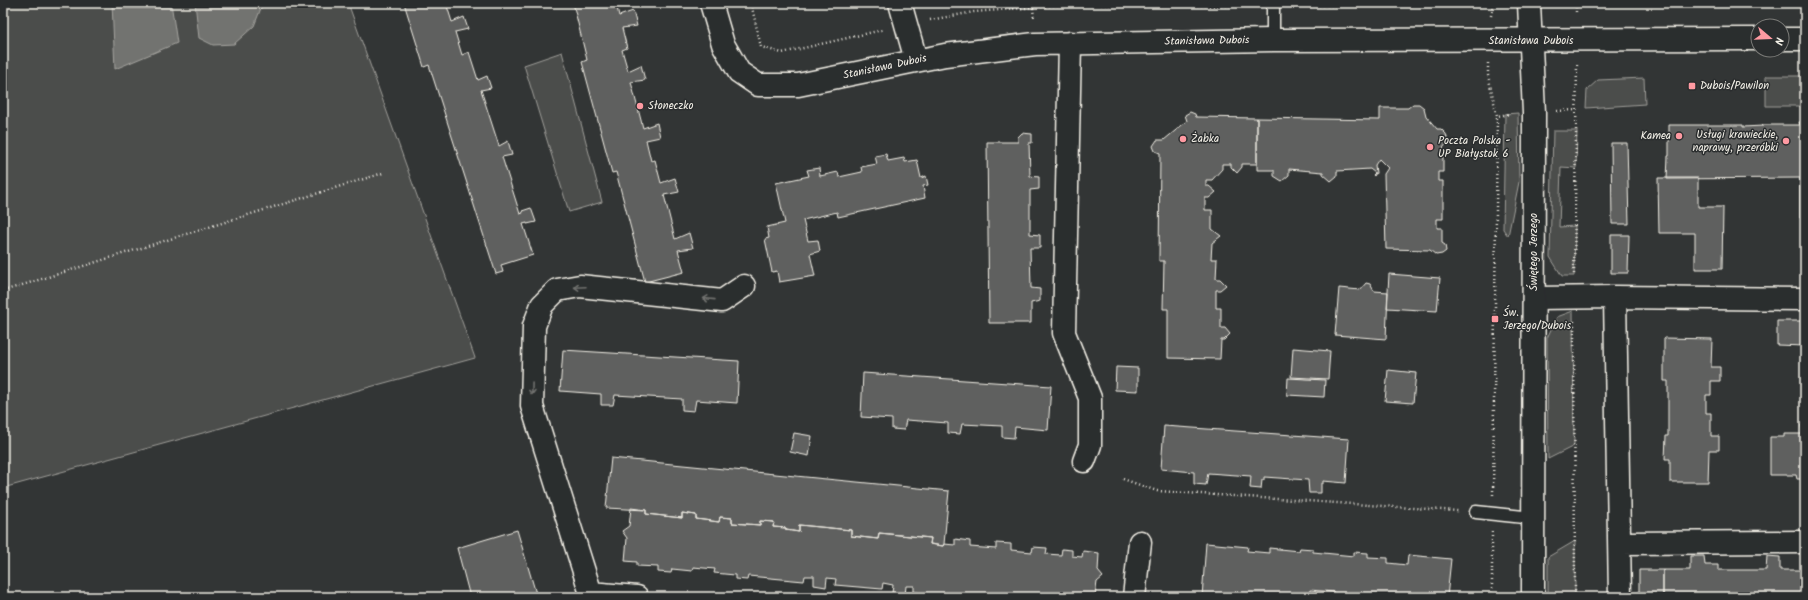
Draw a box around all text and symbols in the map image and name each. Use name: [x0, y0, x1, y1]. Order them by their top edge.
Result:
north arrow: [1750, 18, 1790, 58]
street label: Stanisława Dubois: [1164, 31, 1250, 51]
street label: Stanisława Dubois: [1489, 32, 1574, 50]
text: N: [1769, 35, 1788, 47]
street label: Stanisława Dubois: [842, 49, 929, 85]
place label: Dubois/Pawilon: [1700, 77, 1769, 95]
marker: Dubois/Pawilon: [1687, 81, 1697, 91]
place label: Słoneczko: [648, 97, 694, 115]
marker: Słoneczko: [635, 101, 645, 111]
place label: Usługi krawieckie, naprawy, przeróbki: [1693, 126, 1778, 157]
place label: Kamea: [1640, 127, 1671, 145]
place label: Żabka: [1191, 130, 1219, 148]
marker: Kamea: [1674, 131, 1684, 141]
place label: Poczta Polska - UP Białystok 6: [1438, 132, 1511, 163]
marker: Żabka: [1178, 134, 1188, 144]
marker: Usługi krawieckie, naprawy, przeróbki: [1781, 136, 1791, 146]
marker: Poczta Polska - UP Białystok 6: [1425, 142, 1435, 152]
street label: Świętego Jerzego: [1525, 213, 1543, 291]
one-way arrow: [574, 283, 587, 290]
one-way arrow: [703, 296, 716, 303]
place label: Św. Jerzego/Dubois: [1503, 304, 1571, 335]
marker: Św. Jerzego/Dubois: [1490, 314, 1500, 324]
one-way arrow: [528, 382, 536, 395]

